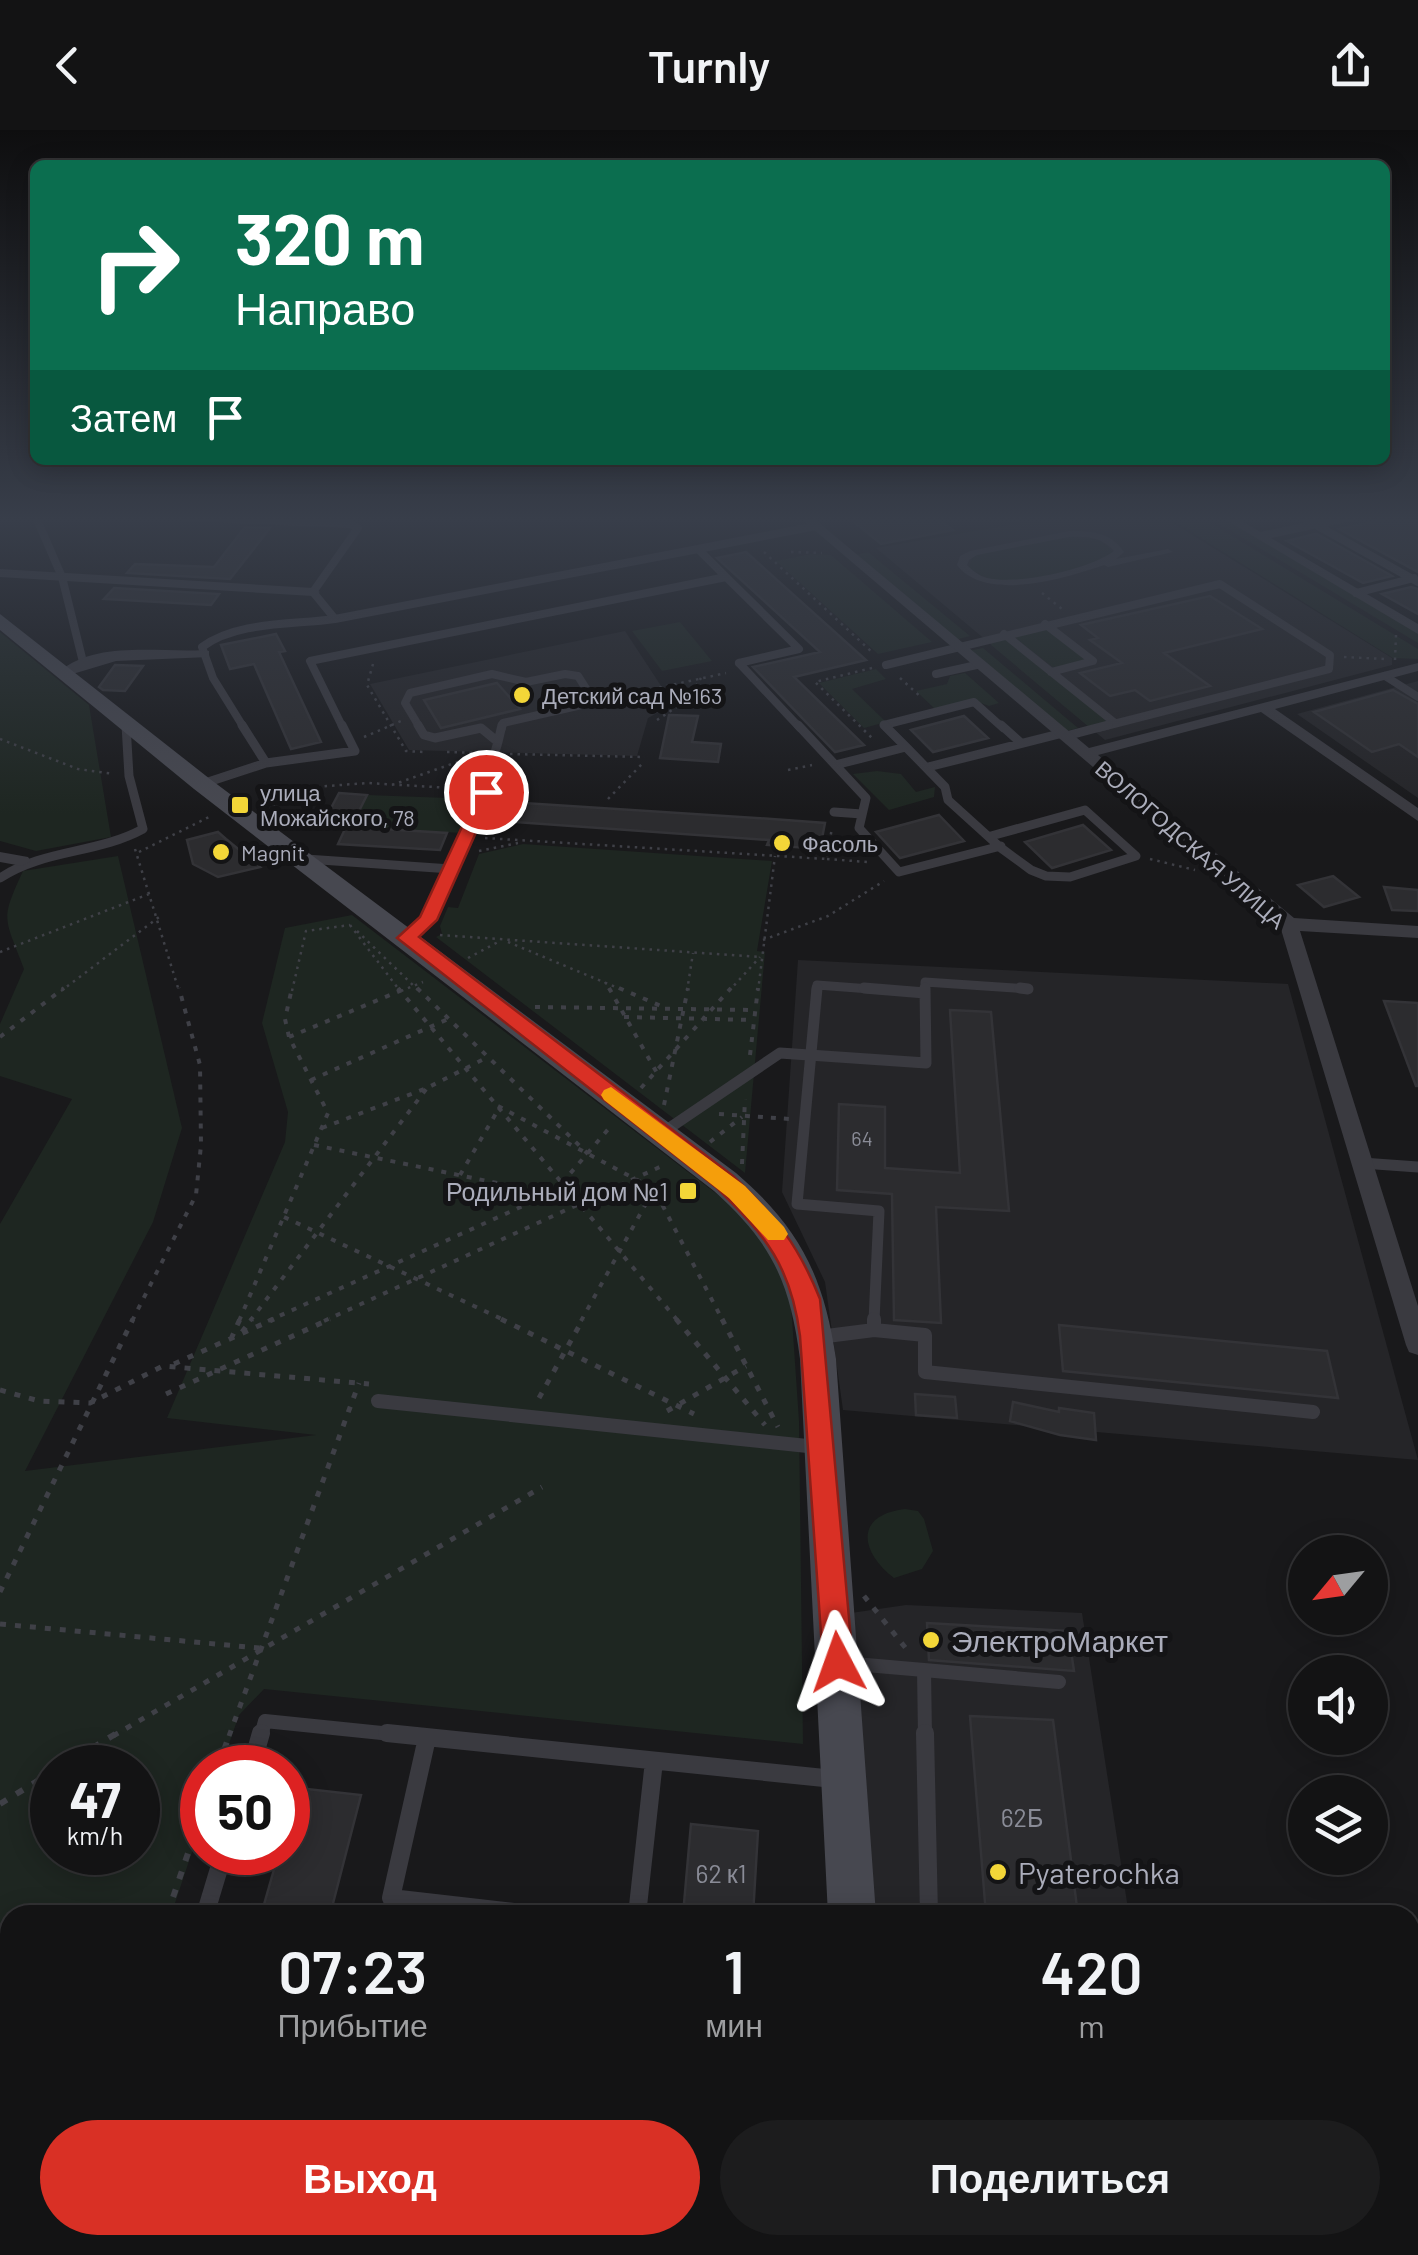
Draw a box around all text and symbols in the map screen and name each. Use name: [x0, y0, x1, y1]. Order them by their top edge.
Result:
icon: back: [40, 38, 95, 93]
text: Turnly: [648, 38, 770, 92]
icon: share: [1323, 38, 1378, 93]
text: 320 m: [235, 195, 424, 279]
icon: right: [70, 200, 200, 330]
text: Направо: [235, 280, 415, 334]
icon: arrive: [198, 390, 253, 445]
text: Затем: [70, 394, 178, 440]
place label: Детский сад №163: [542, 682, 722, 709]
marker: Детский сад №163: [511, 684, 533, 706]
pin: [444, 750, 529, 835]
street label: ВОЛОГОДСКАЯ УЛИЦА: [1090, 755, 1291, 934]
icon: arrive: [459, 765, 514, 820]
place label: улица Можайского, 78: [260, 779, 415, 830]
marker: улица Можайского, 78: [229, 794, 251, 816]
place label: Фасоль: [802, 830, 878, 856]
marker: Фасоль: [771, 832, 793, 854]
place label: Magnit: [241, 839, 305, 865]
marker: Magnit: [210, 841, 232, 863]
house number: 64: [851, 1126, 873, 1150]
place label: Родильный дом №1: [446, 1176, 668, 1206]
marker: Родильный дом №1: [677, 1180, 699, 1202]
north arrow: [1288, 1535, 1388, 1635]
map controls: [1288, 1535, 1388, 1875]
position arrow: [786, 1610, 890, 1714]
place label: ЭлектроМаркет: [951, 1622, 1168, 1658]
marker: ЭлектроМаркет: [920, 1629, 942, 1651]
button: sound: [1288, 1655, 1388, 1755]
speed limit sign: 50: [180, 1745, 310, 1875]
text: 47: [69, 1768, 121, 1828]
button: layers: [1288, 1775, 1388, 1875]
house number: 62Б: [1001, 1802, 1043, 1832]
text: km/h: [67, 1820, 123, 1850]
place label: Pyaterochka: [1018, 1854, 1180, 1890]
house number: 62 к1: [696, 1858, 746, 1888]
marker: Pyaterochka: [987, 1861, 1009, 1883]
text: 07:23: [278, 1934, 427, 2006]
text: 1: [723, 1934, 745, 2006]
text: 420: [1040, 1935, 1143, 2007]
text: Прибытие: [277, 2005, 428, 2043]
text: мин: [705, 2005, 763, 2043]
text: m: [1078, 2006, 1105, 2044]
button: Выход: [40, 2120, 700, 2235]
button: Поделиться: [720, 2120, 1380, 2235]

